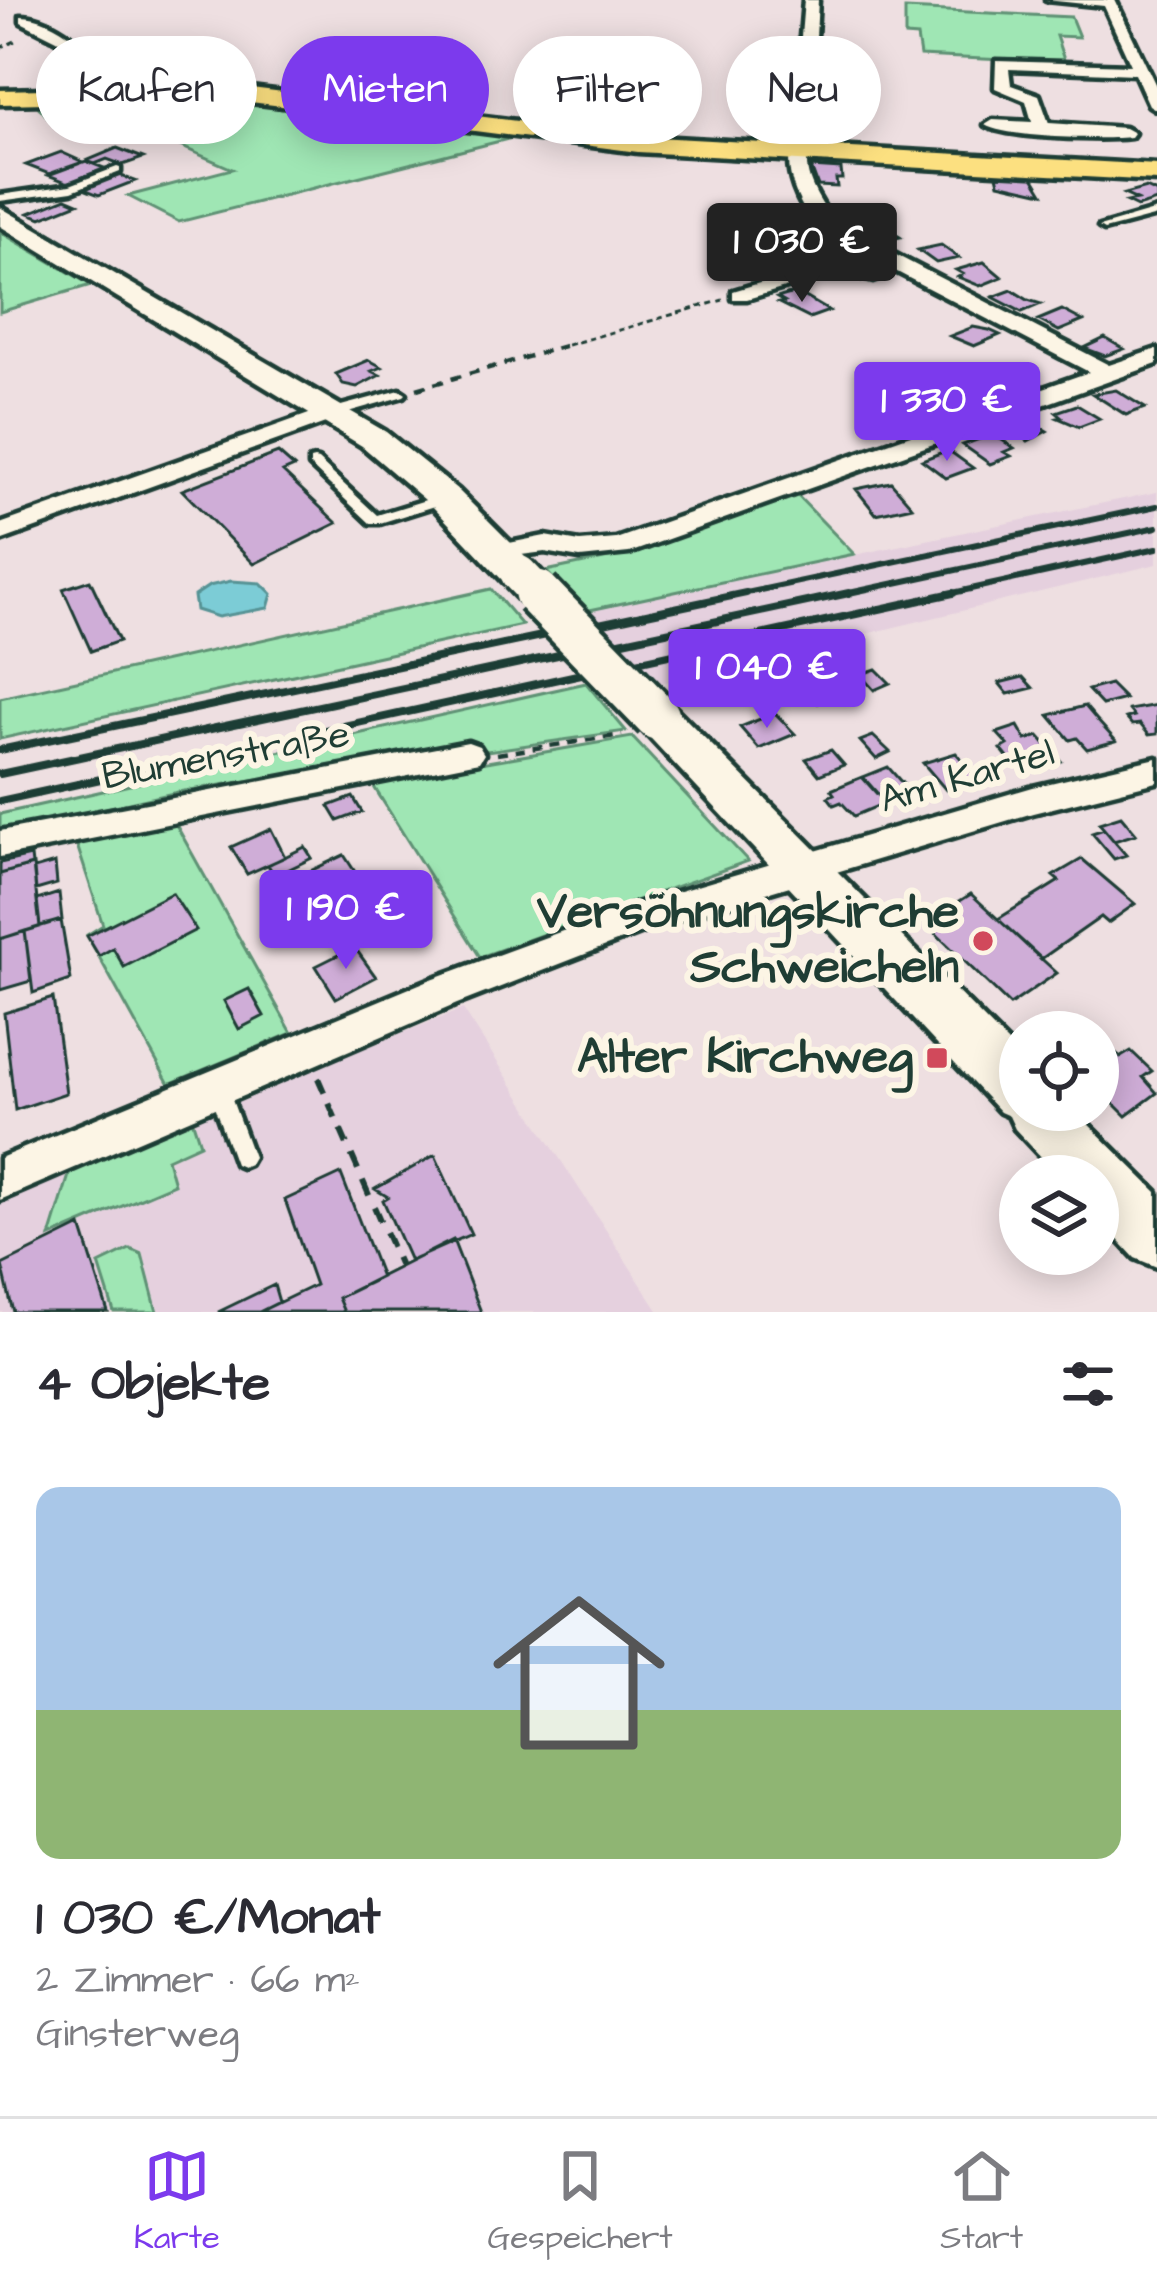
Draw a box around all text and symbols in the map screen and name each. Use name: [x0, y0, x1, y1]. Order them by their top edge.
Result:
chip: Kaufen: [36, 36, 257, 144]
chip: Mieten: [281, 36, 489, 144]
chip: Filter: [513, 36, 702, 144]
chip: Neu: [726, 36, 881, 144]
pin: 1 030 €: [691, 203, 913, 305]
text: 1 030 €: [734, 215, 870, 269]
pin: 1 330 €: [836, 362, 1058, 464]
text: 1 330 €: [881, 374, 1013, 428]
pin: 1 040 €: [656, 629, 878, 731]
text: 1 040 €: [696, 641, 838, 695]
street label: Blumenstraße: [98, 708, 354, 804]
street label: Am Kartel: [874, 726, 1060, 828]
pin: 1 190 €: [235, 870, 457, 972]
place label: Versöhnungskirche Schweicheln: [536, 880, 959, 1001]
text: 1 190 €: [286, 882, 406, 936]
marker: Versöhnungskirche Schweicheln: [970, 928, 996, 954]
map controls: [999, 1011, 1119, 1275]
button: locate: [999, 1011, 1119, 1131]
place label: Alter Kirchweg: [577, 1025, 913, 1093]
marker: Alter Kirchweg: [924, 1045, 950, 1071]
button: layers: [999, 1155, 1119, 1275]
text: 4 Objekte: [36, 1349, 270, 1420]
icon: filters: [1055, 1351, 1121, 1417]
icon: home: [471, 1565, 687, 1781]
text: 1 030 €/Monat: [36, 1883, 380, 1954]
text: 2 Zimmer · 66 m²: [36, 1954, 360, 2008]
text: Ginsterweg: [36, 2008, 239, 2062]
tab: Karte: [134, 2143, 220, 2261]
tab: Gespeichert: [488, 2143, 673, 2261]
tab: Start: [940, 2143, 1023, 2261]

